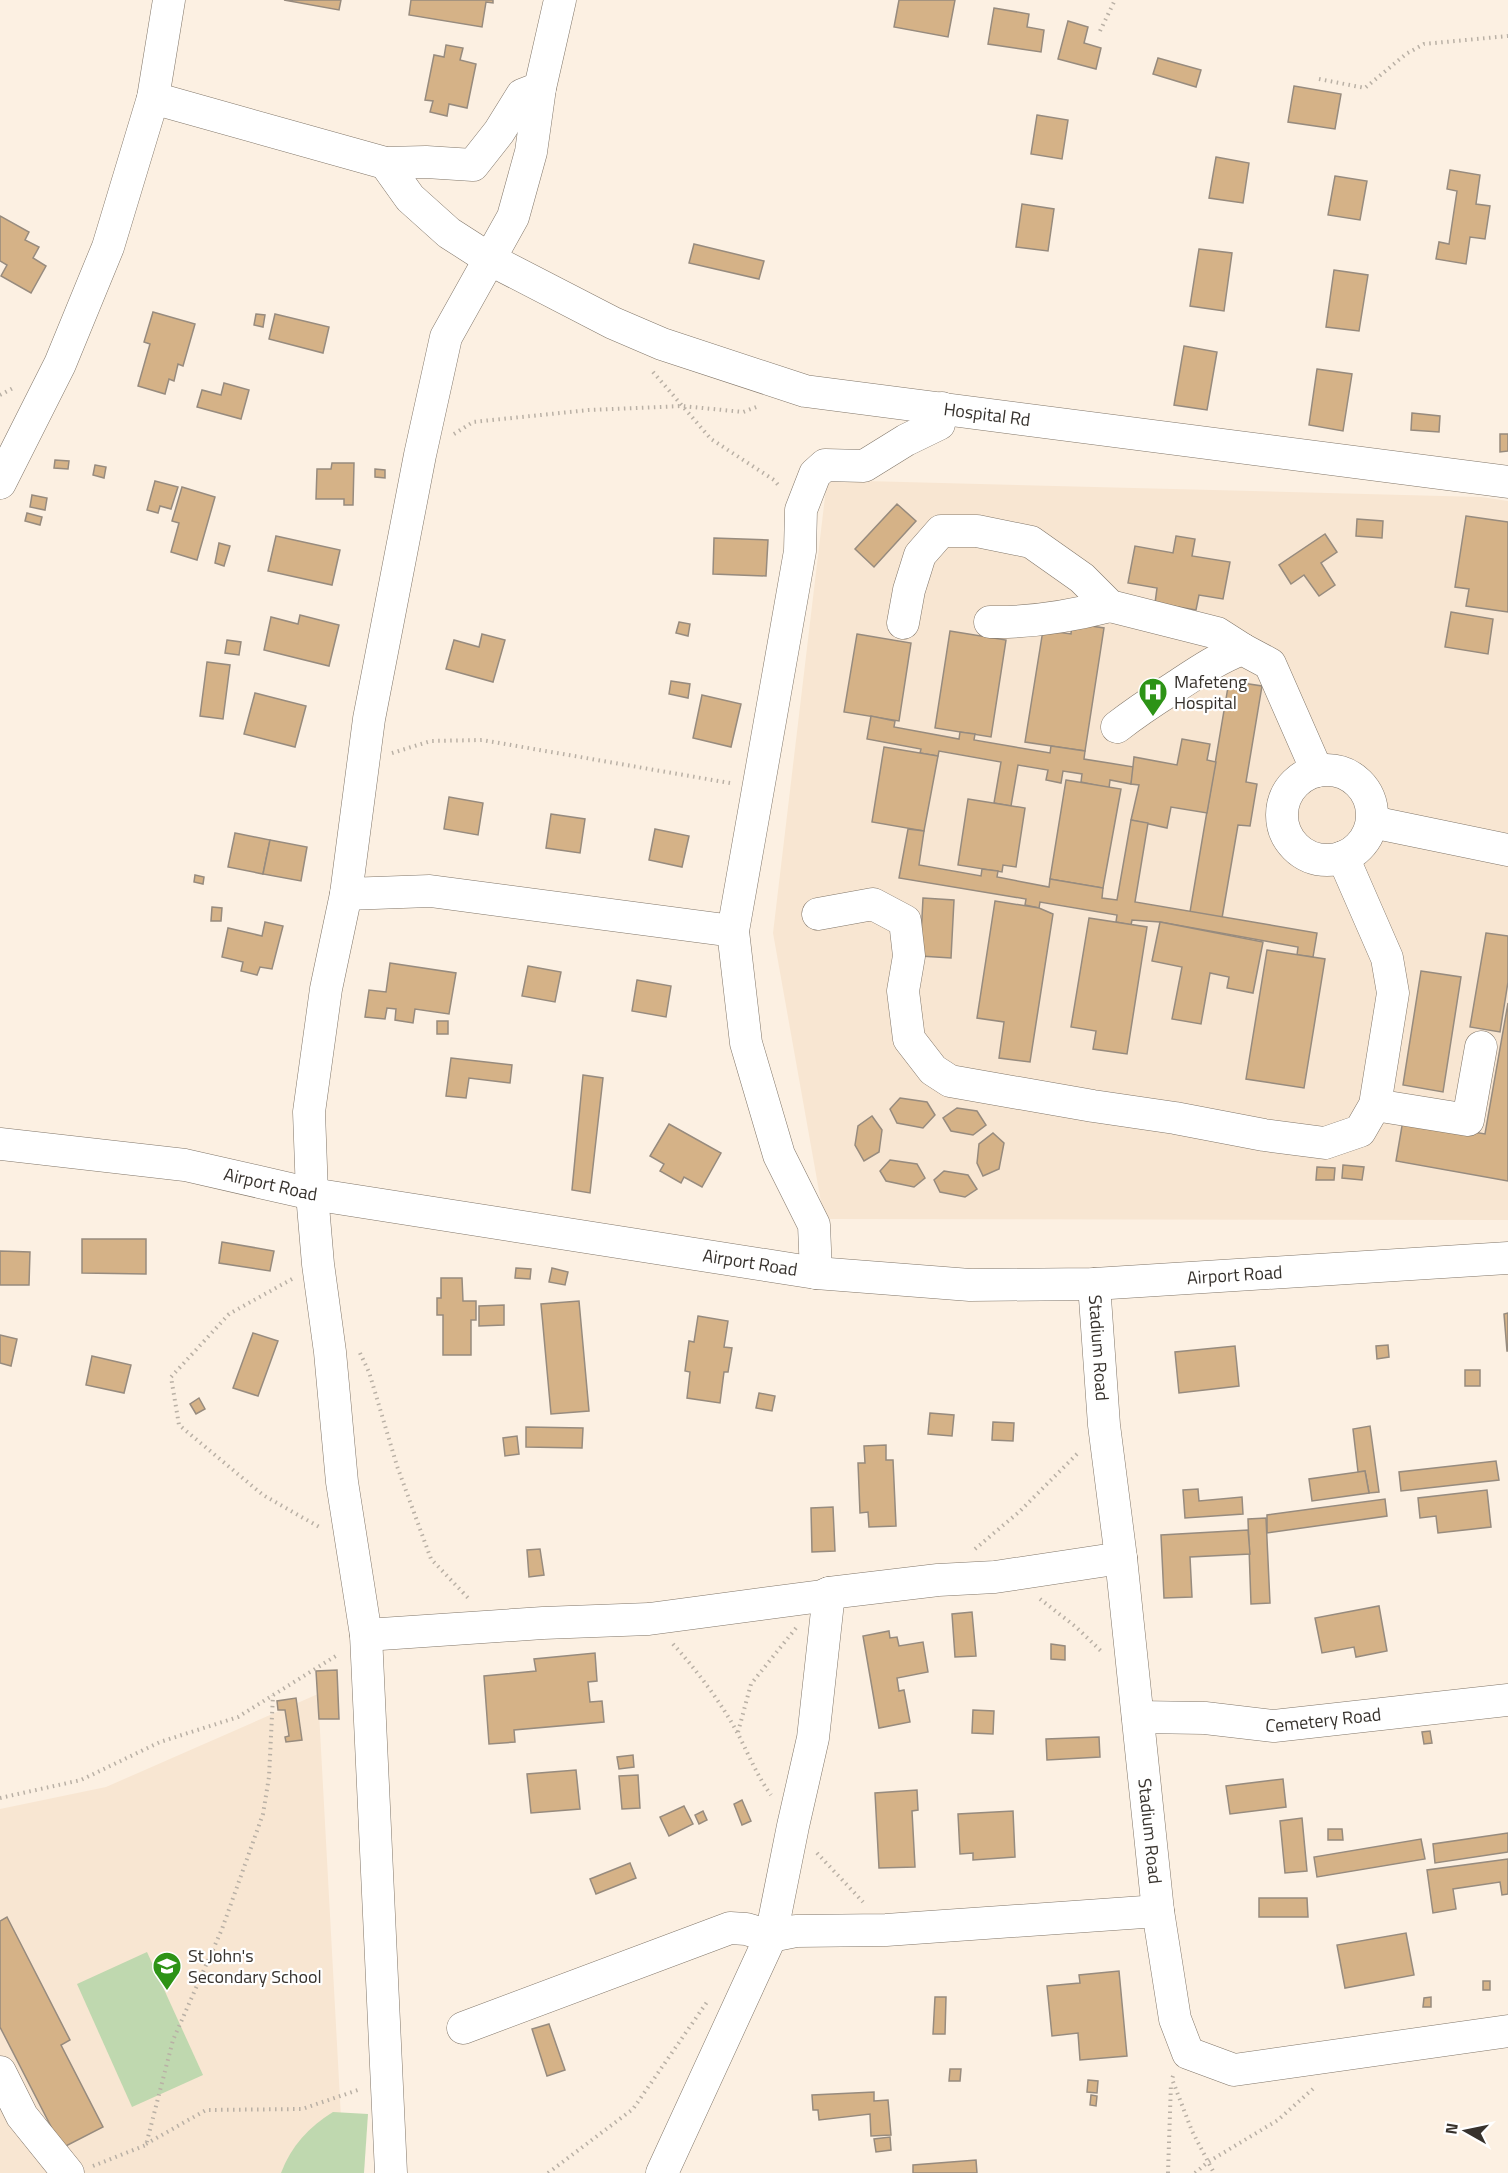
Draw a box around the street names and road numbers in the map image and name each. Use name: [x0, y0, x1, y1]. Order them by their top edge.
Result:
street label: Hospital Rd: [942, 395, 1032, 433]
street label: Airport Road: [221, 1160, 319, 1208]
street label: Airport Road: [701, 1241, 800, 1283]
street label: Airport Road: [1186, 1258, 1283, 1291]
street label: Stadium Road: [1082, 1294, 1116, 1402]
street label: Cemetery Road: [1264, 1700, 1382, 1739]
street label: Stadium Road: [1131, 1777, 1169, 1885]

